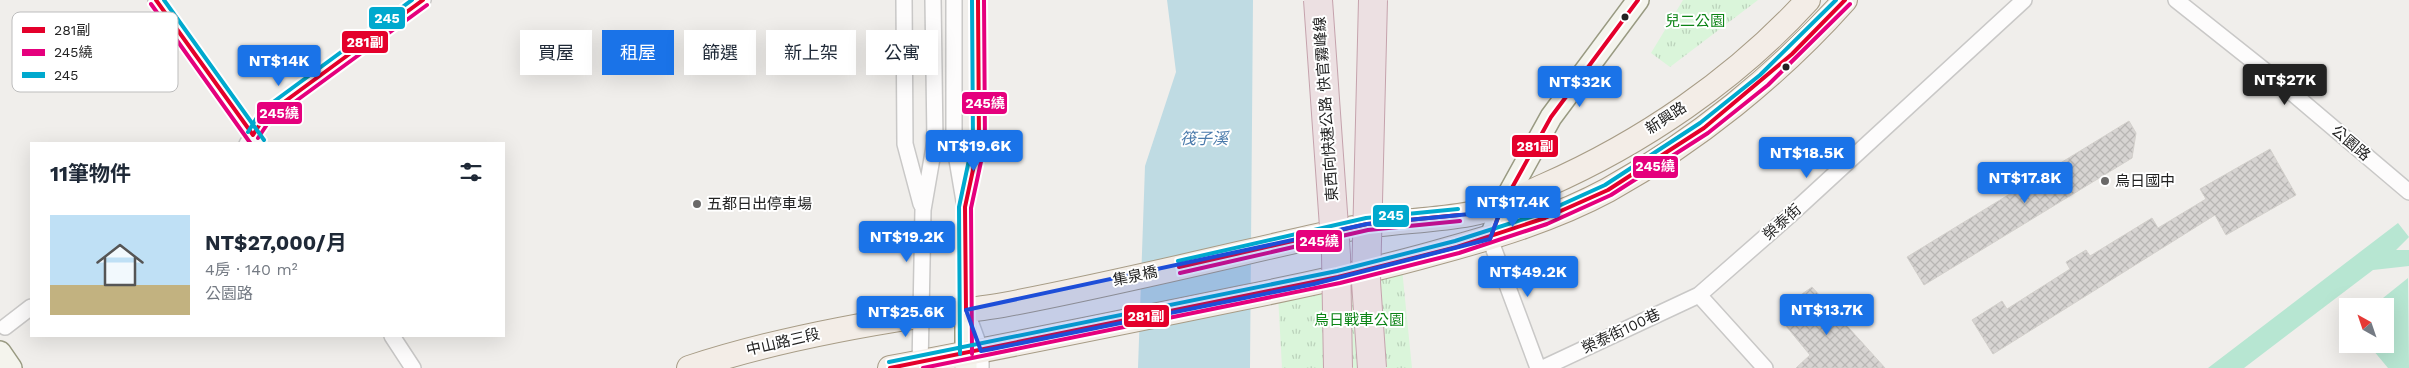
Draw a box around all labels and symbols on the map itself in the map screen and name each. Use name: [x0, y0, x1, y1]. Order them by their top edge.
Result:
line badge: 245: [368, 6, 406, 30]
text: 245: [374, 10, 400, 26]
legend: [12, 12, 178, 92]
unlabelled marker: [1620, 12, 1630, 22]
park label: 兒二公園: [1665, 12, 1725, 30]
street label: 東西向快速公路 快官霧峰線: [1311, 16, 1341, 202]
text: 281副: [54, 22, 90, 38]
line badge: 281副: [341, 30, 389, 54]
text: 281副: [346, 34, 384, 50]
text: 245繞: [54, 44, 92, 60]
pin: NT$14K: [238, 44, 320, 87]
unlabelled marker: [1781, 62, 1791, 72]
pin: NT$27K: [2244, 64, 2326, 106]
pin: NT$32K: [1539, 66, 1621, 108]
text: 245: [54, 67, 78, 83]
line badge: 245繞: [961, 91, 1008, 115]
text: 245繞: [965, 95, 1005, 111]
street label: 新興路: [1642, 98, 1690, 138]
line badge: 245繞: [256, 101, 303, 125]
text: 245繞: [259, 105, 299, 121]
street label: 公園路: [2328, 122, 2374, 164]
water label: 筏子溪: [1180, 129, 1230, 148]
pin: NT$19.6K: [922, 130, 1026, 172]
line badge: 281副: [1511, 134, 1559, 158]
pin: NT$18.5K: [1755, 136, 1859, 179]
text: 281副: [1516, 138, 1554, 154]
line badge: 245繞: [1632, 155, 1679, 179]
text: 245繞: [1635, 158, 1675, 174]
pin: NT$17.8K: [1973, 162, 2077, 204]
place label: 烏日國中: [2115, 172, 2175, 190]
marker: 烏日國中: [2099, 175, 2111, 187]
pin: NT$17.4K: [1461, 186, 1565, 228]
place label: 五都日出停車場: [707, 195, 812, 213]
marker: 五都日出停車場: [691, 198, 703, 210]
street label: 榮泰街: [1759, 200, 1805, 244]
line badge: 245: [1372, 204, 1410, 228]
text: 245: [1378, 207, 1404, 223]
pin: NT$19.2K: [855, 220, 959, 263]
line badge: 245繞: [1295, 229, 1343, 253]
text: 245繞: [1299, 233, 1339, 249]
pin: NT$49.2K: [1476, 256, 1580, 298]
street label: 集泉橋: [1111, 263, 1159, 289]
pin: NT$13.7K: [1775, 294, 1879, 336]
pin: NT$25.6K: [854, 296, 958, 338]
north arrow: [2339, 298, 2394, 352]
line badge: 281副: [1123, 304, 1170, 328]
street label: 榮泰街100巷: [1579, 305, 1663, 357]
text: 281副: [1127, 308, 1165, 324]
park label: 烏日戰車公園: [1314, 311, 1404, 329]
street label: 中山路三段: [744, 325, 822, 359]

